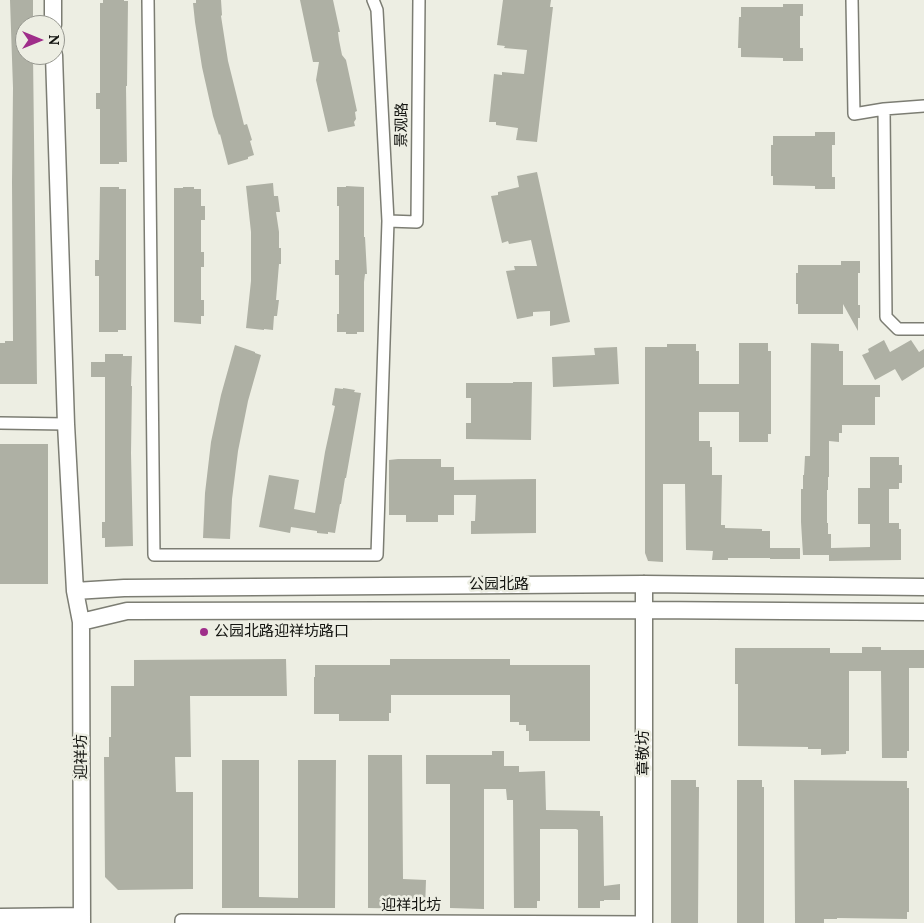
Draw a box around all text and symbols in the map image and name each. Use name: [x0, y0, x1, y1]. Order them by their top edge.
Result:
north arrow: [15, 15, 65, 65]
text: N: [45, 35, 63, 45]
street label: 景观路: [393, 102, 411, 148]
street label: 公园北路: [469, 576, 529, 594]
place label: 公园北路迎祥坊路口: [214, 623, 349, 641]
marker: 公园北路迎祥坊路口: [198, 626, 210, 638]
street label: 章敬坊: [635, 731, 653, 775]
street label: 迎祥坊: [73, 735, 91, 779]
street label: 迎祥北坊: [381, 897, 441, 915]

